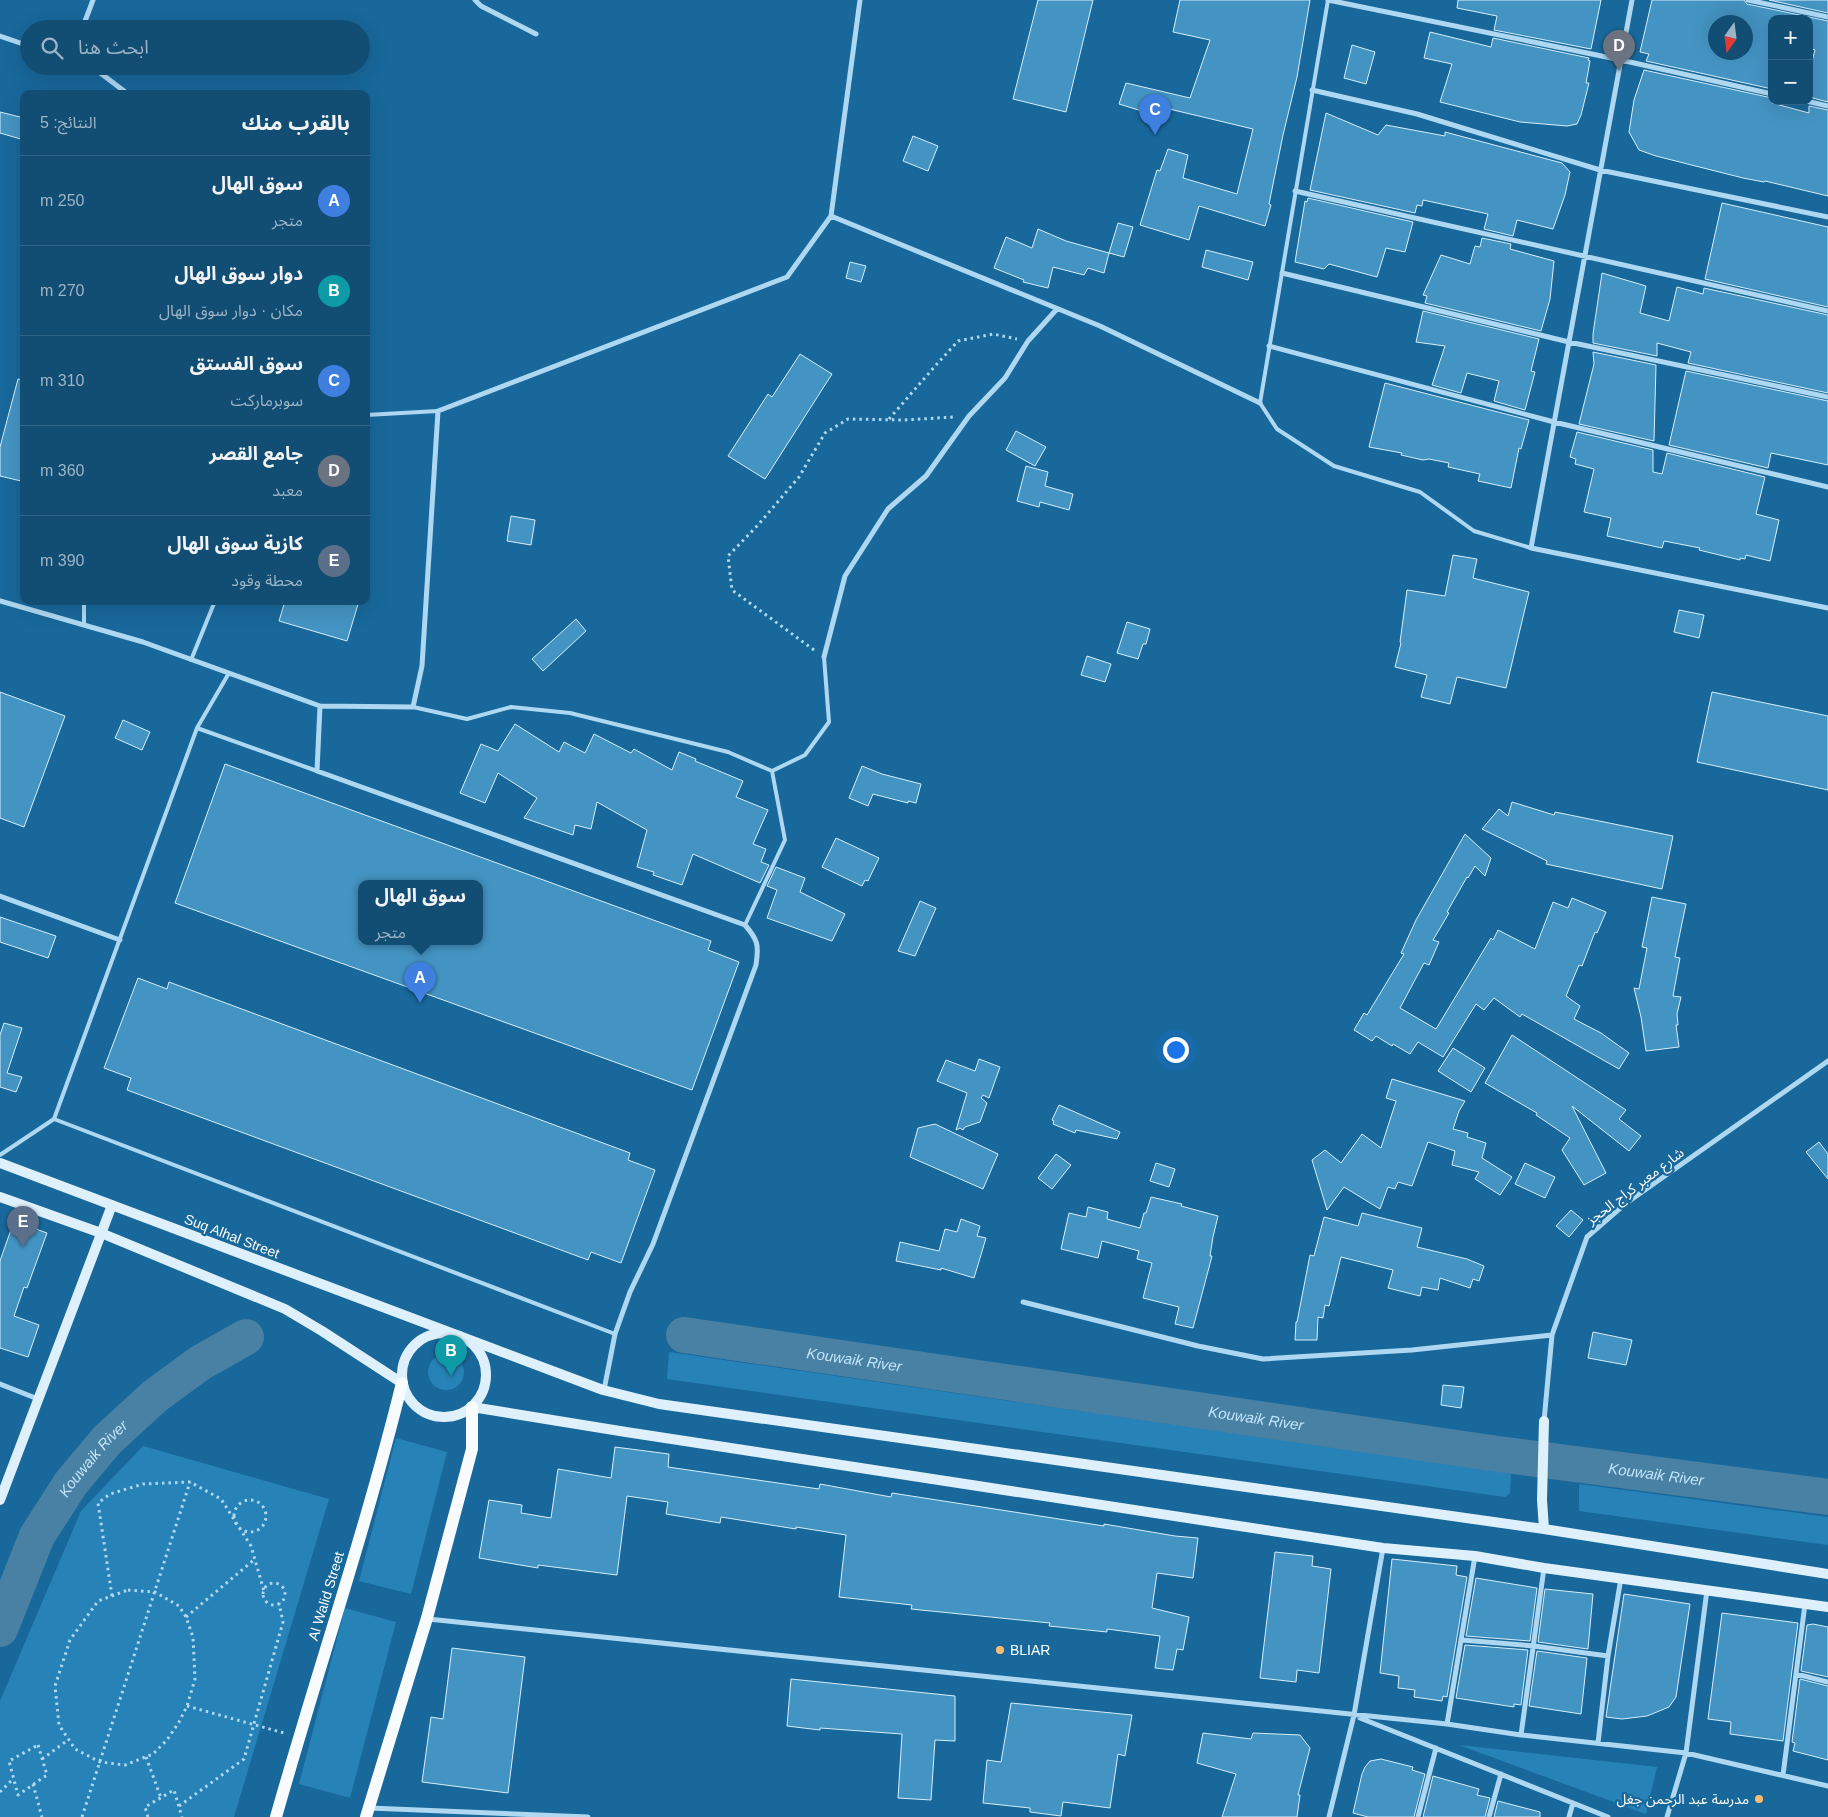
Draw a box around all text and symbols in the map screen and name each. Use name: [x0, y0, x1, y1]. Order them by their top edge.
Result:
north arrow: [1708, 15, 1753, 60]
map controls: [1768, 15, 1813, 105]
button: +: [1768, 15, 1813, 60]
search box: [20, 20, 370, 75]
pin: D: [1603, 30, 1635, 71]
icon: search: [38, 34, 66, 62]
text: ابحث هنا: [78, 37, 149, 58]
button: −: [1768, 60, 1813, 105]
pin: C: [1139, 94, 1171, 135]
text: بالقرب منك: [242, 111, 350, 134]
text: النتائج: 5: [40, 114, 97, 131]
text: سوق الهال: [212, 173, 303, 194]
text: 250 m: [40, 192, 84, 209]
text: A: [328, 192, 340, 209]
text: متجر: [272, 212, 303, 229]
text: دوار سوق الهال: [175, 263, 303, 284]
text: 270 m: [40, 282, 84, 299]
text: B: [328, 282, 340, 299]
text: مكان · دوار سوق الهال: [159, 302, 303, 319]
text: سوق الفستق: [190, 353, 303, 374]
text: 310 m: [40, 372, 84, 389]
text: C: [328, 372, 340, 389]
text: سوبرماركت: [231, 392, 303, 409]
text: جامع القصر: [209, 443, 303, 464]
text: 360 m: [40, 462, 84, 479]
text: D: [328, 462, 340, 479]
text: معبد: [272, 482, 303, 499]
text: كازية سوق الهال: [168, 533, 303, 554]
text: 390 m: [40, 552, 84, 569]
text: E: [329, 552, 339, 569]
text: محطة وقود: [231, 572, 303, 589]
popup: [358, 880, 483, 945]
text: سوق الهال: [375, 885, 466, 906]
text: متجر: [375, 924, 406, 941]
pin: A: [404, 962, 436, 1003]
your location: [1163, 1037, 1189, 1063]
street label: شارع معبر كراج الحجز: [1582, 1144, 1689, 1231]
pin: E: [7, 1206, 39, 1247]
street label: Suq Alhal Street: [182, 1211, 282, 1261]
pin: B: [435, 1335, 467, 1376]
water label: Kouwaik River: [806, 1344, 904, 1375]
water label: Kouwaik River: [1207, 1403, 1306, 1434]
water label: Kouwaik River: [55, 1416, 131, 1500]
water label: Kouwaik River: [1607, 1459, 1706, 1489]
street label: Al Walid Street: [305, 1550, 347, 1642]
place label: BLIAR: [1010, 1642, 1050, 1658]
marker: BLIAR: [994, 1644, 1006, 1656]
place label: مدرسة عبد الرحمن جغل: [1616, 1791, 1749, 1808]
marker: مدرسة عبد الرحمن جغل: [1753, 1793, 1765, 1805]

